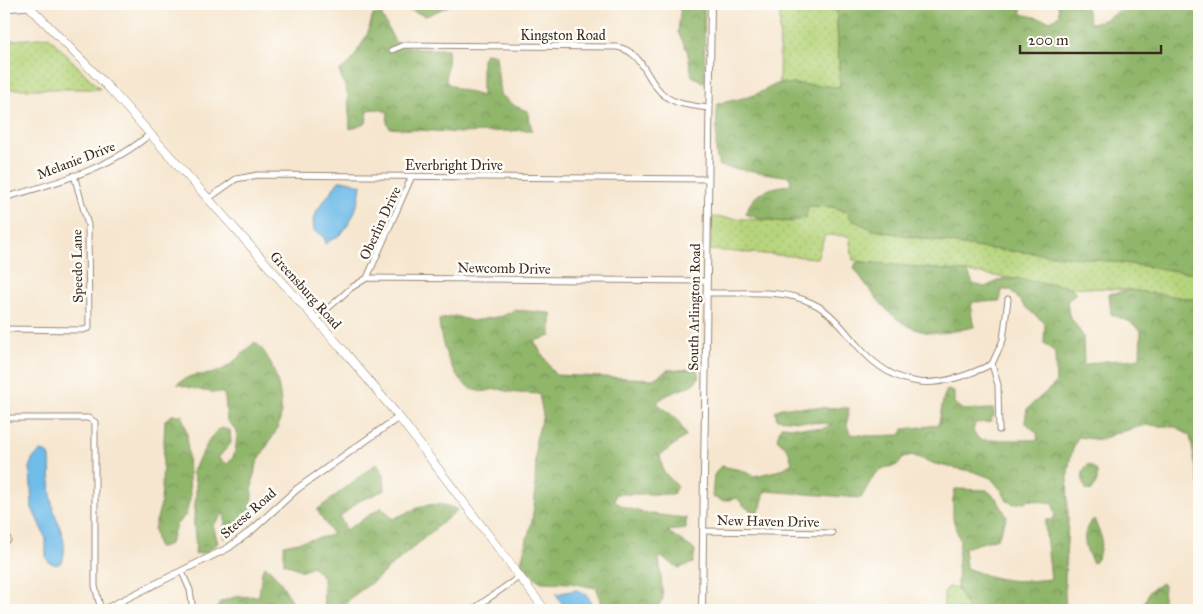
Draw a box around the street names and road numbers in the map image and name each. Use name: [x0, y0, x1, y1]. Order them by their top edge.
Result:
street label: Kingston Road: [520, 27, 606, 44]
street label: Melanie Drive: [35, 138, 118, 183]
street label: Everbright Drive: [405, 157, 503, 174]
street label: Oberlin Drive: [356, 184, 405, 263]
street label: Speedo Lane: [68, 229, 87, 303]
street label: South Arlington Road: [685, 243, 704, 371]
street label: Greensburg Road: [266, 248, 345, 333]
street label: Newcomb Drive: [457, 259, 551, 278]
street label: Steese Road: [217, 485, 280, 542]
street label: New Haven Drive: [716, 512, 820, 531]

